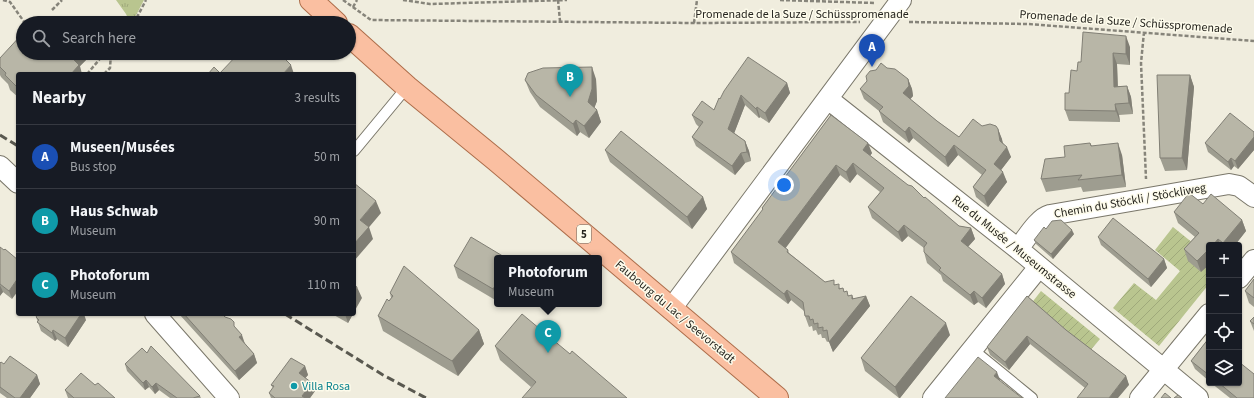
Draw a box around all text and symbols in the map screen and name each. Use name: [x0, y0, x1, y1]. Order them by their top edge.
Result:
street label: Promenade de la Suze / Schüsspromenade: [695, 6, 909, 23]
street label: Promenade de la Suze / Schüsspromenade: [1019, 6, 1233, 38]
search box: [16, 16, 356, 60]
icon: search: [30, 27, 52, 49]
text: Search here: [62, 28, 136, 49]
pin: A: [859, 34, 885, 67]
pin: B: [557, 64, 583, 97]
text: Nearby: [32, 86, 86, 110]
text: 3 results: [295, 89, 340, 107]
text: Museen/Musées: [70, 137, 175, 158]
text: A: [41, 148, 49, 166]
text: 50 m: [314, 148, 340, 166]
text: Bus stop: [70, 158, 116, 176]
your location: [774, 175, 794, 195]
street label: Chemin du Stöckli / Stöckliweg: [1053, 179, 1207, 223]
street label: Rue du Musée / Museumstrasse: [948, 191, 1080, 303]
text: Haus Schwab: [70, 201, 158, 222]
text: B: [41, 212, 49, 230]
text: 90 m: [314, 212, 340, 230]
text: Museum: [70, 222, 116, 240]
road number: 5: [577, 225, 591, 243]
map controls: [1206, 242, 1242, 386]
button: +: [1206, 242, 1242, 278]
popup: [494, 255, 602, 307]
street label: Faubourg du Lac / Seevorstadt: [611, 257, 739, 367]
text: Photoforum: [508, 262, 588, 283]
text: Photoforum: [70, 265, 150, 286]
text: C: [41, 276, 49, 294]
text: 110 m: [307, 276, 340, 294]
button: −: [1206, 278, 1242, 314]
text: Museum: [508, 283, 554, 301]
text: Museum: [70, 286, 116, 304]
button: locate: [1206, 314, 1242, 350]
pin: C: [535, 320, 561, 353]
button: layers: [1206, 350, 1242, 386]
place label: Villa Rosa: [302, 378, 350, 395]
marker: Villa Rosa: [289, 381, 299, 391]

